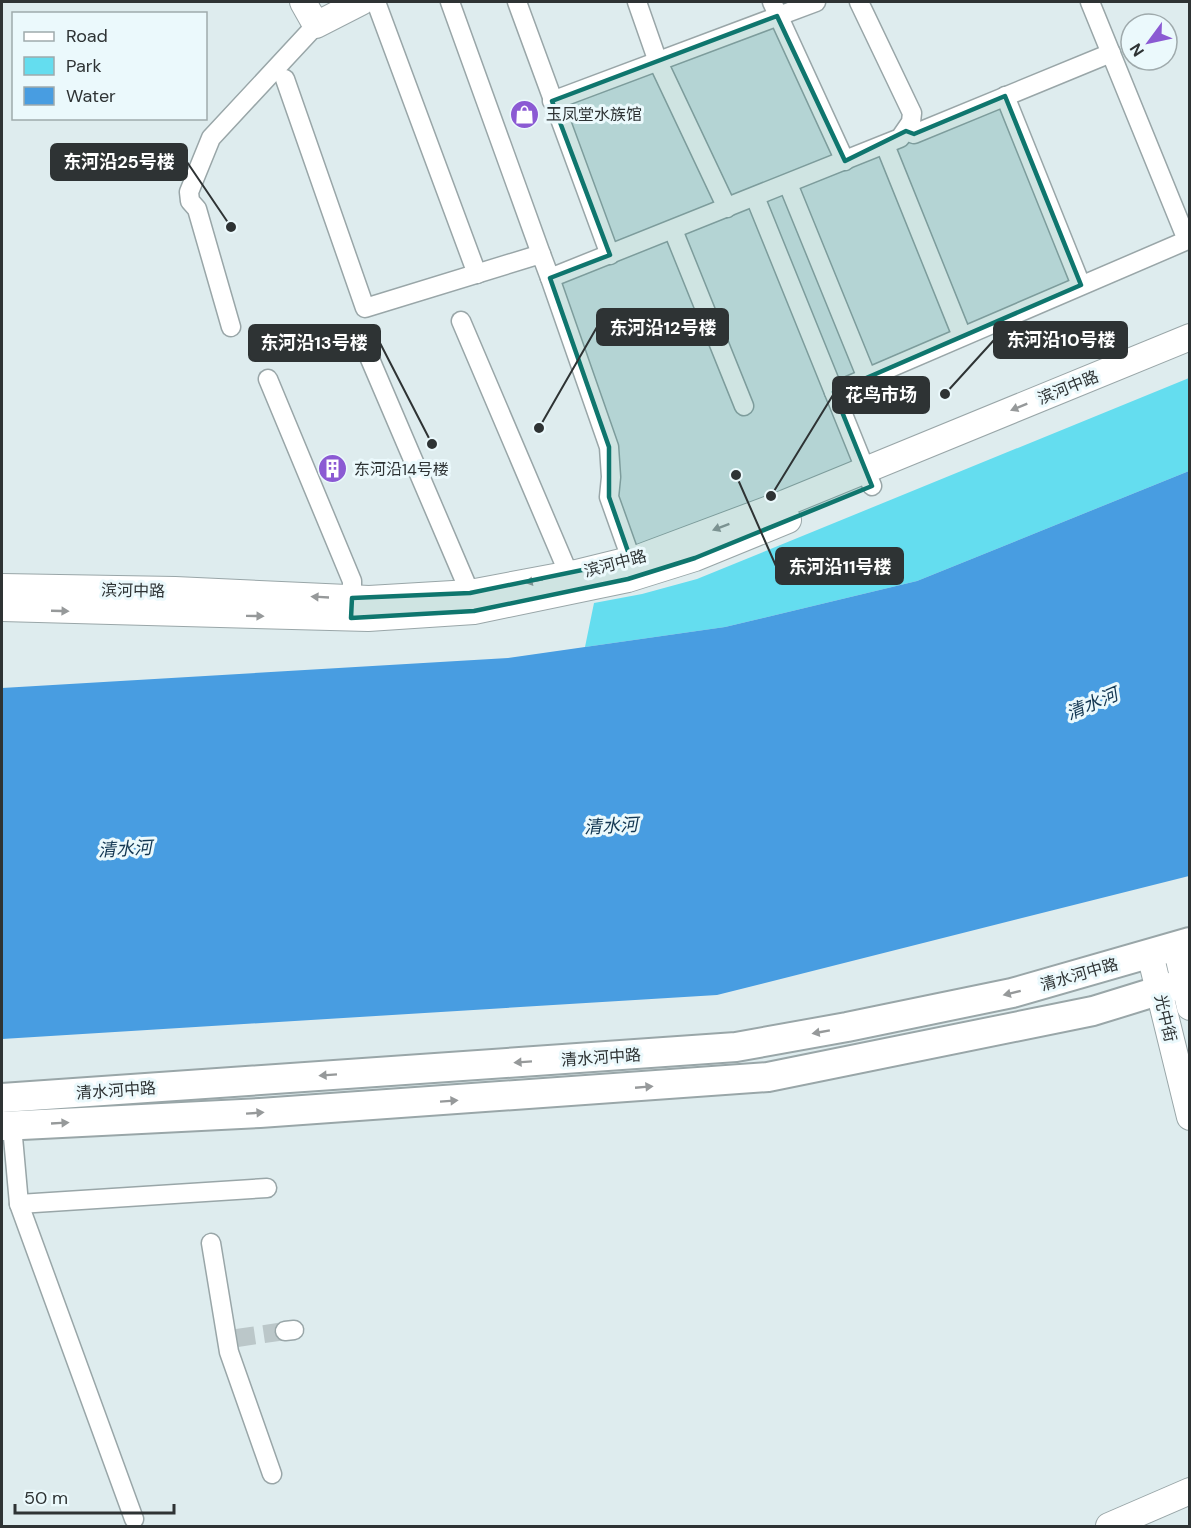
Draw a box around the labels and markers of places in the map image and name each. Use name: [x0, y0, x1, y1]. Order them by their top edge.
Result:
shop icon: 玉凤堂水族馆: [509, 98, 541, 130]
place label: 玉凤堂水族馆: [546, 104, 642, 125]
callout: 东河沿25号楼: [51, 144, 187, 180]
callout: 东河沿12号楼: [597, 309, 728, 345]
callout: 东河沿10号楼: [994, 322, 1127, 358]
callout: 东河沿13号楼: [249, 325, 380, 361]
callout: 花鸟市场: [833, 377, 929, 413]
building icon: 东河沿14号楼: [317, 453, 349, 485]
place label: 东河沿14号楼: [354, 459, 449, 480]
callout: 东河沿11号楼: [776, 548, 903, 584]

